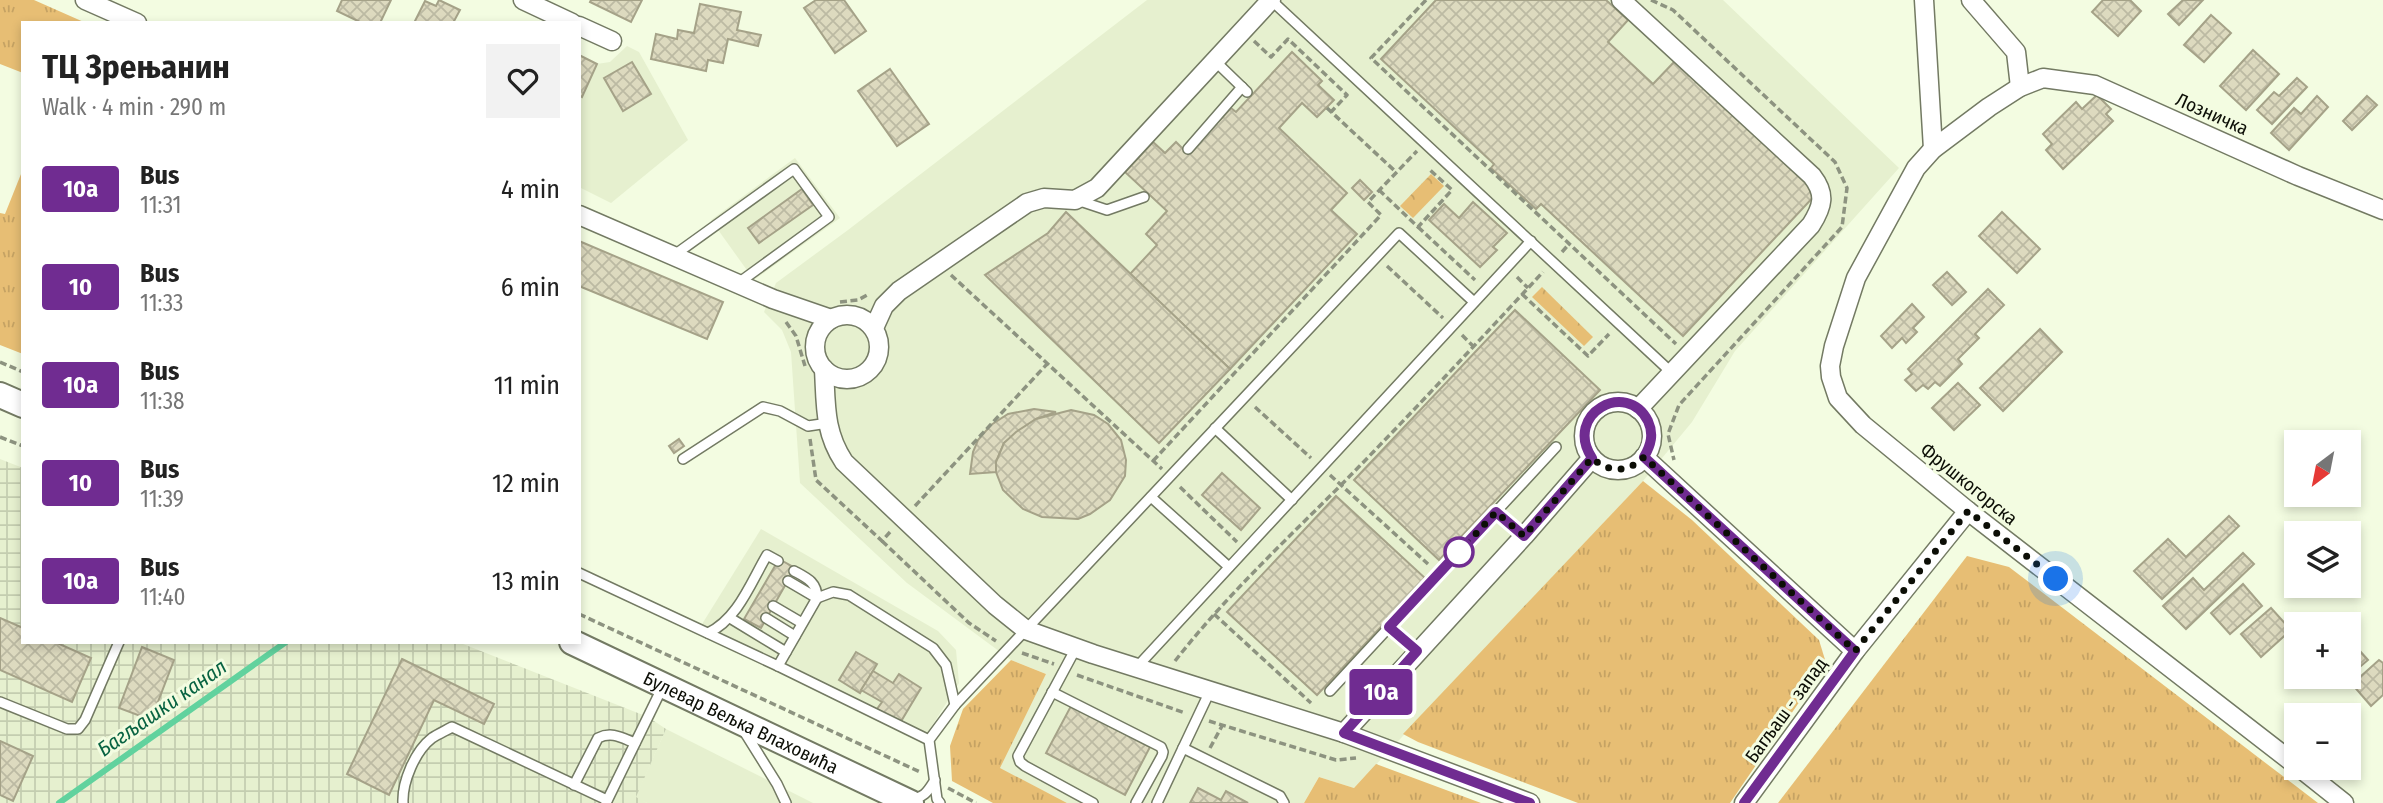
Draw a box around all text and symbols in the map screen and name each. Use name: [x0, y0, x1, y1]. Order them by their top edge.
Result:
button: heart: [486, 44, 560, 118]
text: ТЦ Зрењанин: [42, 47, 230, 87]
street label: Лозничка: [2172, 88, 2252, 140]
text: Walk · 4 min · 290 m: [42, 93, 226, 121]
text: Bus: [140, 160, 179, 191]
text: 4 min: [501, 174, 560, 205]
text: 10а: [63, 175, 98, 203]
text: 11:31: [140, 191, 182, 219]
text: Bus: [140, 258, 179, 289]
text: 6 min: [501, 272, 560, 303]
text: 10: [69, 273, 92, 301]
text: 11:33: [140, 289, 183, 317]
text: Bus: [140, 356, 179, 387]
text: 11 min: [494, 370, 560, 401]
text: 10а: [63, 371, 98, 399]
text: 11:38: [140, 387, 185, 415]
north arrow: [2284, 430, 2361, 508]
map controls: [2284, 430, 2361, 780]
street label: Фрушкогорска: [1916, 438, 2022, 530]
text: Bus: [140, 454, 179, 485]
text: 12 min: [492, 468, 560, 499]
text: 10: [69, 469, 92, 497]
text: 11:39: [140, 485, 184, 513]
button: layers: [2284, 521, 2361, 598]
unlabelled marker: [1444, 537, 1474, 567]
text: Bus: [140, 552, 179, 583]
your location: [2038, 561, 2073, 596]
text: 13 min: [492, 566, 560, 597]
text: 10а: [63, 567, 98, 595]
text: 11:40: [140, 583, 186, 611]
button: +: [2284, 612, 2361, 689]
street label: Багљаш - запад: [1740, 653, 1832, 767]
water label: Багљашки канал: [92, 654, 232, 762]
street label: Булевар Вељка Влаховића: [640, 666, 842, 778]
line badge: 10а: [1341, 669, 1421, 715]
text: 10а: [1363, 678, 1399, 706]
button: −: [2284, 703, 2361, 780]

